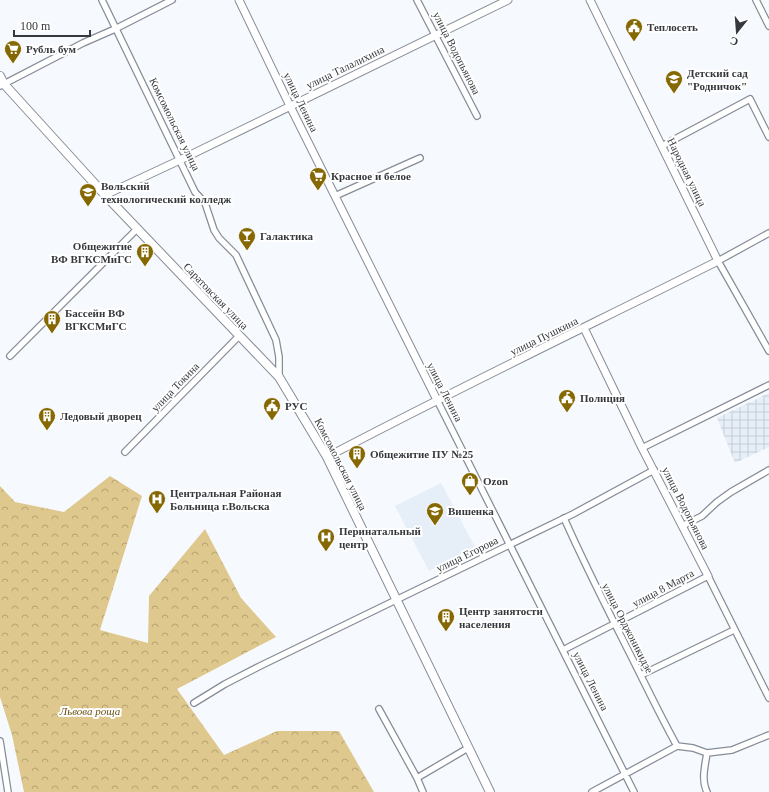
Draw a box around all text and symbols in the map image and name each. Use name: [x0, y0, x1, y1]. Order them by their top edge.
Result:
street label: улица Водопьянова: [431, 10, 483, 96]
scale bar: [14, 12, 90, 38]
north arrow: [717, 12, 757, 52]
public building icon: Теплосеть: [624, 17, 644, 42]
text: 100 m: [20, 19, 51, 33]
place label: Теплосеть: [647, 21, 698, 33]
text: С: [728, 35, 740, 48]
supermarket icon: Рубль бум: [3, 39, 23, 64]
place label: Рубль бум: [26, 43, 76, 55]
street label: улица Талалихина: [304, 43, 386, 91]
place label: Детский сад "Родничок": [687, 67, 748, 92]
school or university icon: Детский сад "Родничок": [664, 69, 684, 94]
street label: улица Ленина: [281, 70, 321, 134]
street label: Комсомольская улица: [147, 76, 203, 173]
street label: Народная улица: [665, 136, 709, 208]
supermarket icon: Красное и белое: [308, 166, 328, 191]
place label: Красное и белое: [331, 170, 411, 182]
place label: Вольский технологический колледж: [101, 180, 231, 205]
school or university icon: Вольский технологический колледж: [78, 182, 98, 207]
bar icon: Галактика: [237, 226, 257, 251]
place label: Галактика: [260, 230, 314, 242]
place label: Общежитие ВФ ВГКСМиГС: [51, 240, 132, 265]
building icon: Общежитие ВФ ВГКСМиГС: [135, 242, 155, 267]
street label: Саратовская улица: [181, 260, 251, 332]
place label: Бассейн ВФ ВГКСМиГС: [65, 307, 127, 332]
building icon: Бассейн ВФ ВГКСМиГС: [42, 309, 62, 334]
street label: улица Пушкина: [508, 314, 580, 358]
street label: улица Токина: [149, 360, 201, 414]
street label: улица Ленина: [425, 360, 465, 424]
public building icon: Полиция: [557, 388, 577, 413]
place label: Полиция: [580, 392, 625, 404]
public building icon: РУС: [262, 396, 282, 421]
place label: РУС: [285, 400, 308, 412]
building icon: Ледовый дворец: [37, 406, 57, 431]
place label: Ледовый дворец: [60, 410, 142, 422]
street label: Комсомольская улица: [313, 416, 370, 512]
building icon: Общежитие ПУ №25: [347, 444, 367, 469]
place label: Общежитие ПУ №25: [370, 448, 474, 460]
street label: улица Водопьянова: [660, 465, 712, 551]
shop icon: Ozon: [460, 471, 480, 496]
place label: Ozon: [483, 475, 508, 487]
place label: Центральная Районая Больница г.Вольска: [170, 487, 281, 512]
hospital icon: Центральная Районая Больница г.Вольска: [147, 489, 167, 514]
school or university icon: Вишенка: [425, 501, 445, 526]
place label: Вишенка: [448, 505, 494, 517]
place label: Перинатальный центр: [339, 525, 421, 550]
hospital icon: Перинатальный центр: [316, 527, 336, 552]
street label: улица Егорова: [434, 534, 500, 574]
street label: улица 8 Марта: [630, 567, 696, 609]
street label: улица Орджоникидзе: [600, 581, 656, 675]
place label: Центр занятости населения: [459, 605, 543, 630]
building icon: Центр занятости населения: [436, 607, 456, 632]
street label: улица Ленина: [571, 649, 611, 713]
park label: Львова роща: [59, 705, 121, 717]

